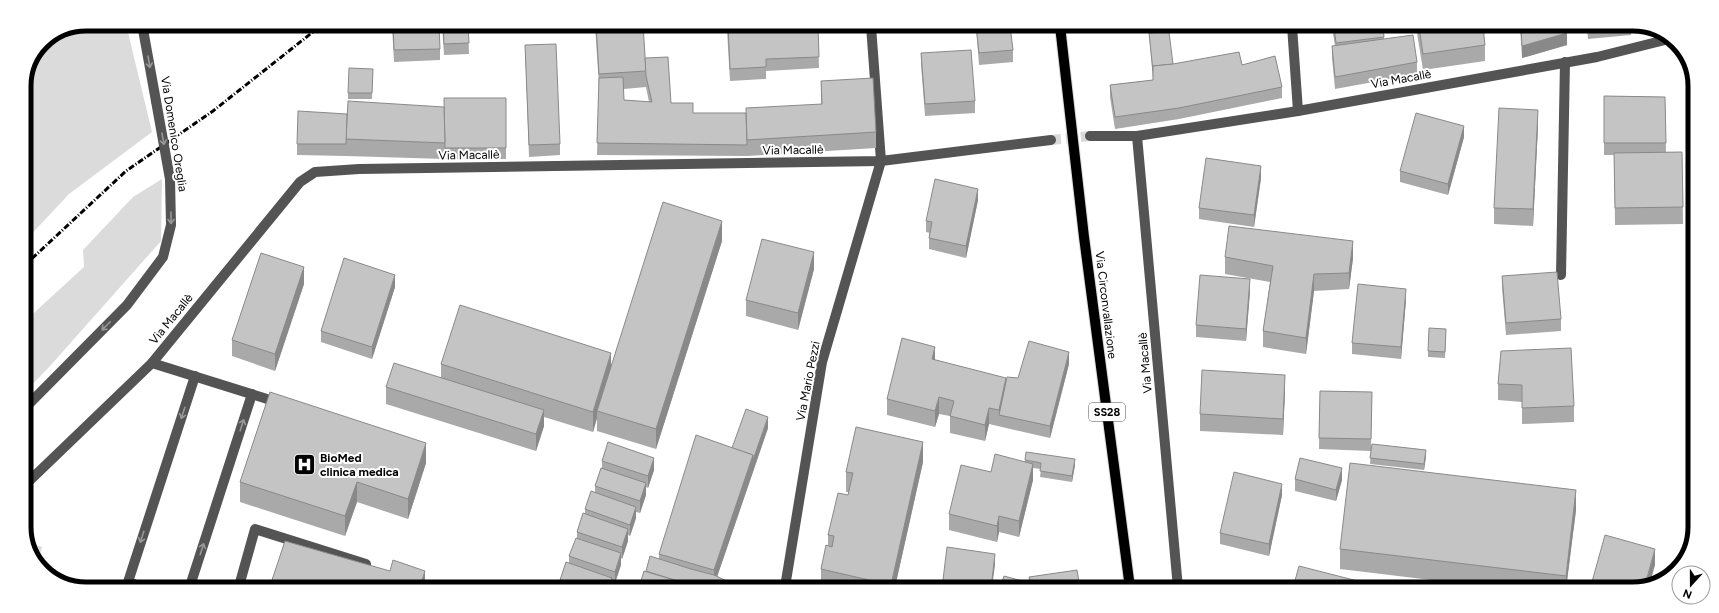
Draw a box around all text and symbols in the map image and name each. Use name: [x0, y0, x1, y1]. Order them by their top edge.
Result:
one-way arrow: [145, 55, 153, 68]
street label: Via Macallè: [1370, 67, 1433, 91]
street label: Via Domenico Oreglia: [158, 75, 190, 193]
one-way arrow: [159, 132, 167, 145]
street label: Via Macallè: [762, 142, 824, 158]
street label: Via Macallè: [438, 147, 500, 163]
one-way arrow: [167, 211, 175, 224]
street label: Via Circonvallazione: [1092, 250, 1120, 360]
street label: Via Macallè: [146, 291, 196, 347]
one-way arrow: [101, 321, 111, 331]
street label: Via Macallè: [1135, 332, 1155, 394]
street label: Via Mario Pezzi: [793, 340, 823, 422]
road number: SS28: [1089, 403, 1125, 421]
one-way arrow: [179, 407, 186, 420]
one-way arrow: [239, 419, 246, 432]
place label: BioMed clinica medica: [320, 451, 399, 479]
hospital icon: BioMed clinica medica: [292, 452, 318, 478]
one-way arrow: [138, 530, 146, 542]
one-way arrow: [199, 543, 206, 556]
north arrow: [1671, 565, 1711, 605]
text: N: [1681, 586, 1694, 601]

